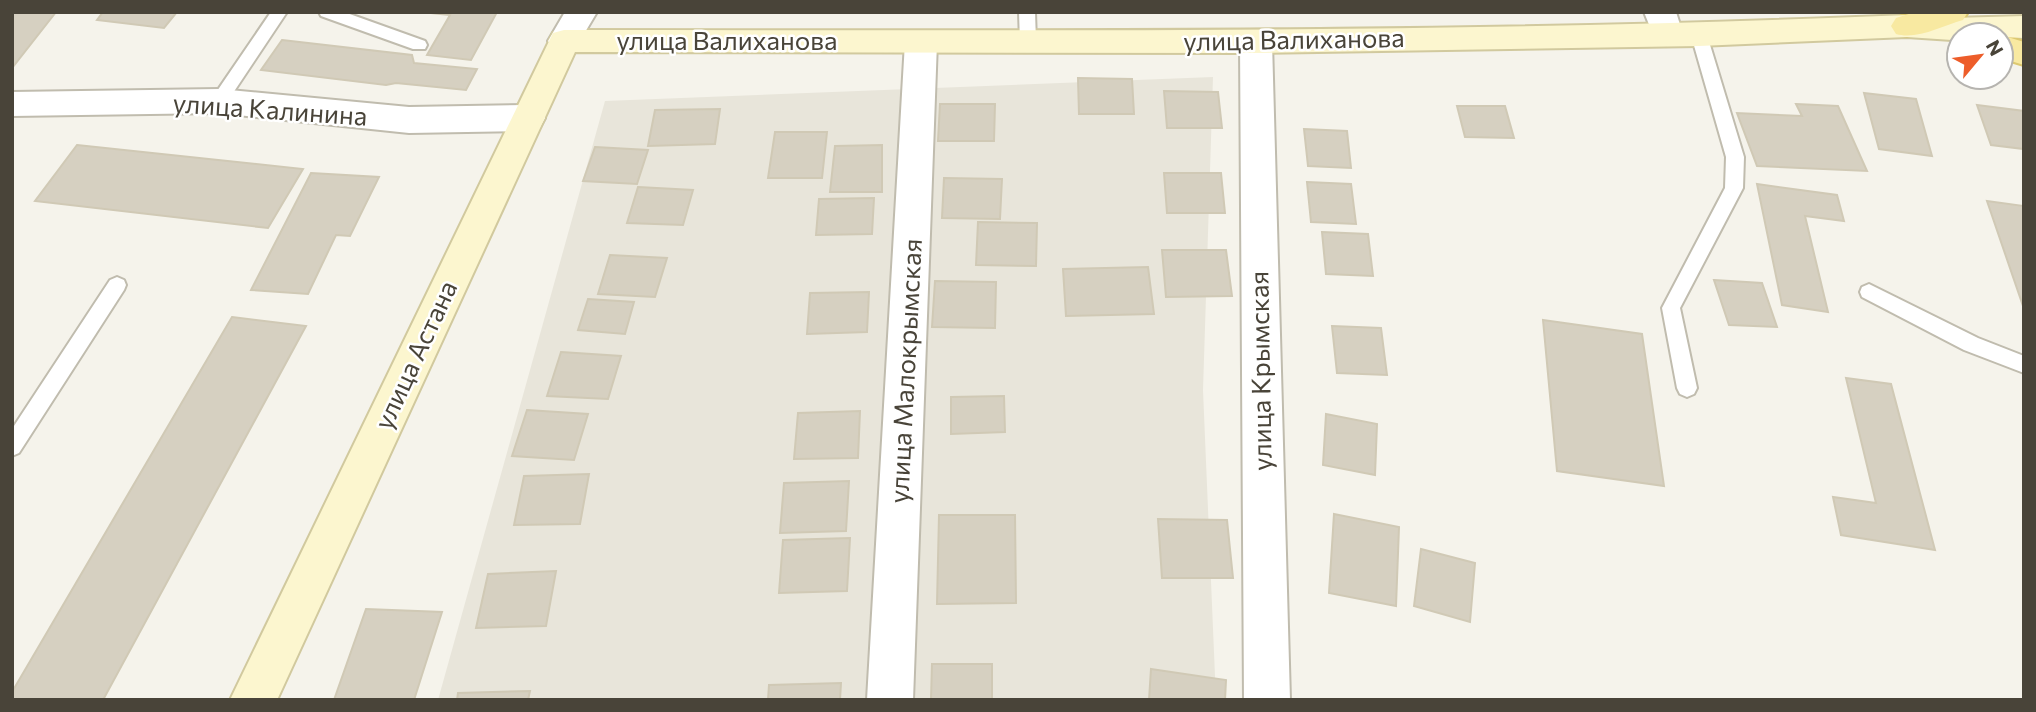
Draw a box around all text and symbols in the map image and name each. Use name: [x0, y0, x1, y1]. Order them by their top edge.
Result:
street label: улица Валиханова: [1183, 21, 1405, 56]
north arrow: [1945, 21, 2015, 91]
street label: улица Валиханова: [616, 24, 838, 55]
text: N: [1982, 36, 2009, 59]
street label: улица Калинина: [172, 86, 368, 131]
street label: улица Малокрымская: [882, 238, 927, 504]
street label: улица Крымская: [1242, 271, 1277, 471]
street label: улица Астана: [367, 275, 463, 434]

